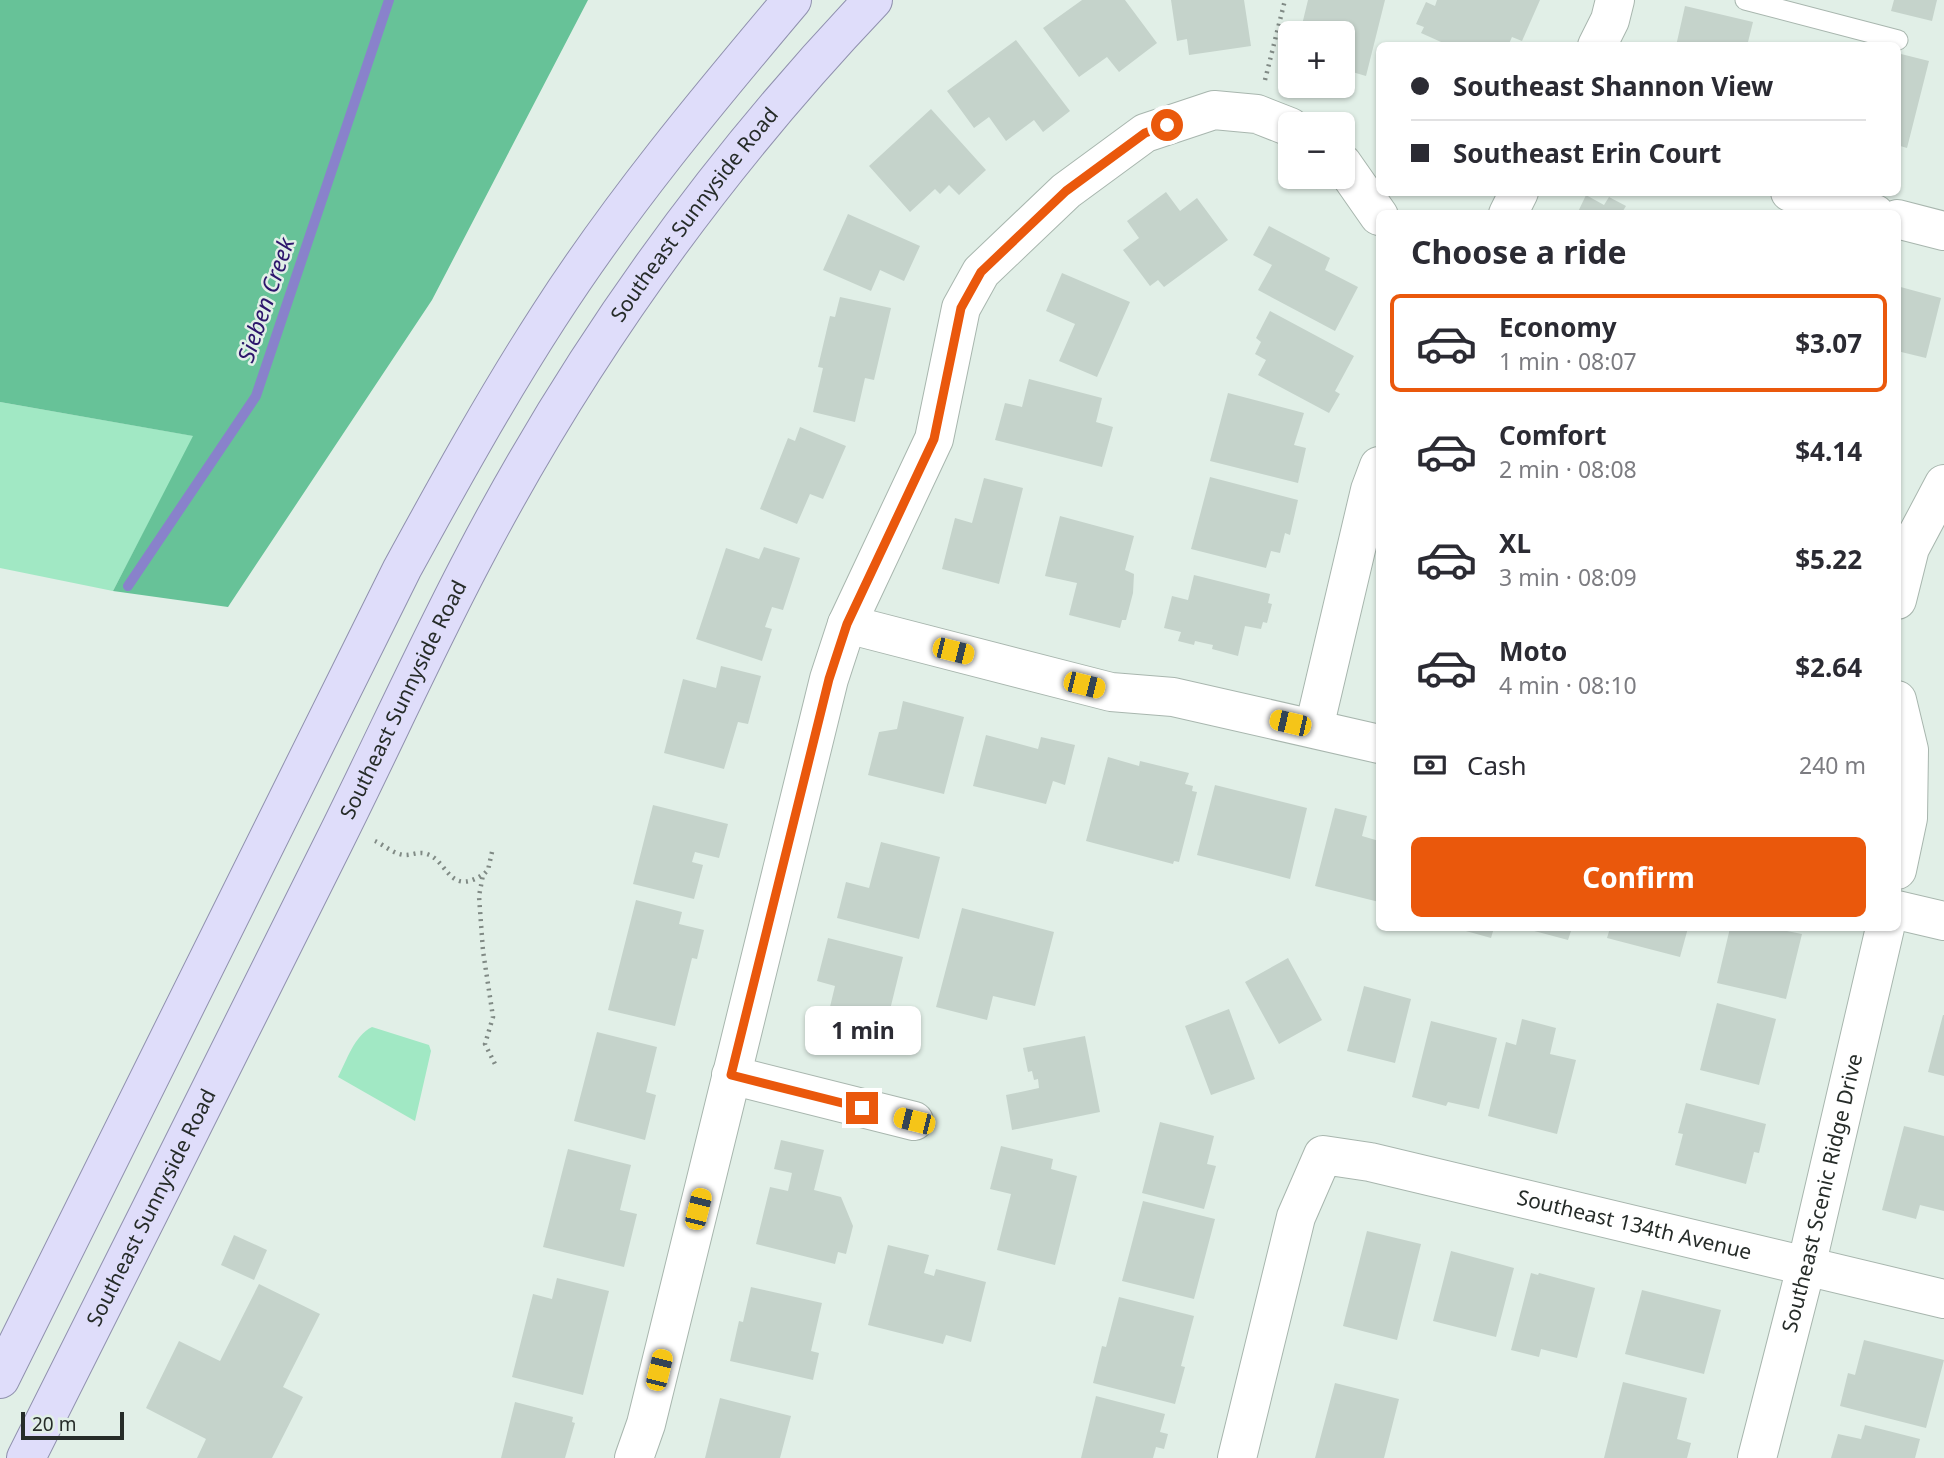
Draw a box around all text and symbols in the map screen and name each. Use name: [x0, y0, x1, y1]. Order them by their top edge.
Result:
map controls: [1278, 21, 1355, 189]
button: +: [1278, 21, 1355, 98]
text: Southeast Shannon View: [1453, 68, 1773, 104]
street label: Southeast Sunnyside Road: [604, 101, 784, 327]
route start: [1151, 109, 1183, 141]
button: −: [1278, 112, 1355, 189]
text: Southeast Erin Court: [1453, 135, 1721, 171]
text: Choose a ride: [1411, 230, 1627, 273]
water label: Sieben Creek: [229, 232, 302, 366]
text: Economy: [1499, 309, 1617, 345]
icon: car: [1415, 312, 1478, 375]
text: $3.07: [1795, 325, 1862, 361]
text: 1 min · 08:07: [1499, 345, 1637, 377]
text: Comfort: [1499, 417, 1607, 453]
icon: car: [1415, 420, 1478, 483]
text: $4.14: [1795, 433, 1862, 469]
text: 2 min · 08:08: [1499, 453, 1637, 485]
text: XL: [1499, 525, 1531, 561]
icon: car: [1415, 528, 1478, 591]
text: $5.22: [1795, 541, 1862, 577]
text: 3 min · 08:09: [1499, 561, 1637, 593]
street label: Southeast Sunnyside Road: [333, 575, 473, 823]
text: Moto: [1499, 633, 1567, 669]
car: [931, 636, 976, 666]
icon: car: [1415, 636, 1478, 699]
text: $2.64: [1795, 649, 1862, 685]
text: 4 min · 08:10: [1499, 669, 1637, 701]
car: [1062, 670, 1107, 700]
car: [1268, 708, 1313, 738]
icon: cash: [1411, 746, 1449, 784]
text: Cash: [1467, 747, 1527, 783]
text: 240 m: [1799, 749, 1866, 781]
button: Confirm: [1411, 837, 1866, 917]
callout: 1 min: [804, 1006, 920, 1056]
text: 1 min: [831, 1014, 895, 1046]
street label: Southeast Scenic Ridge Drive: [1775, 1051, 1868, 1335]
street label: Southeast Sunnyside Road: [79, 1084, 222, 1331]
route end: [846, 1092, 878, 1124]
car: [892, 1106, 937, 1136]
street label: Southeast 134th Avenue: [1514, 1183, 1755, 1266]
car: [683, 1186, 714, 1232]
car: [644, 1347, 675, 1393]
scale bar: [21, 1409, 124, 1441]
text: 20 m: [32, 1411, 76, 1437]

